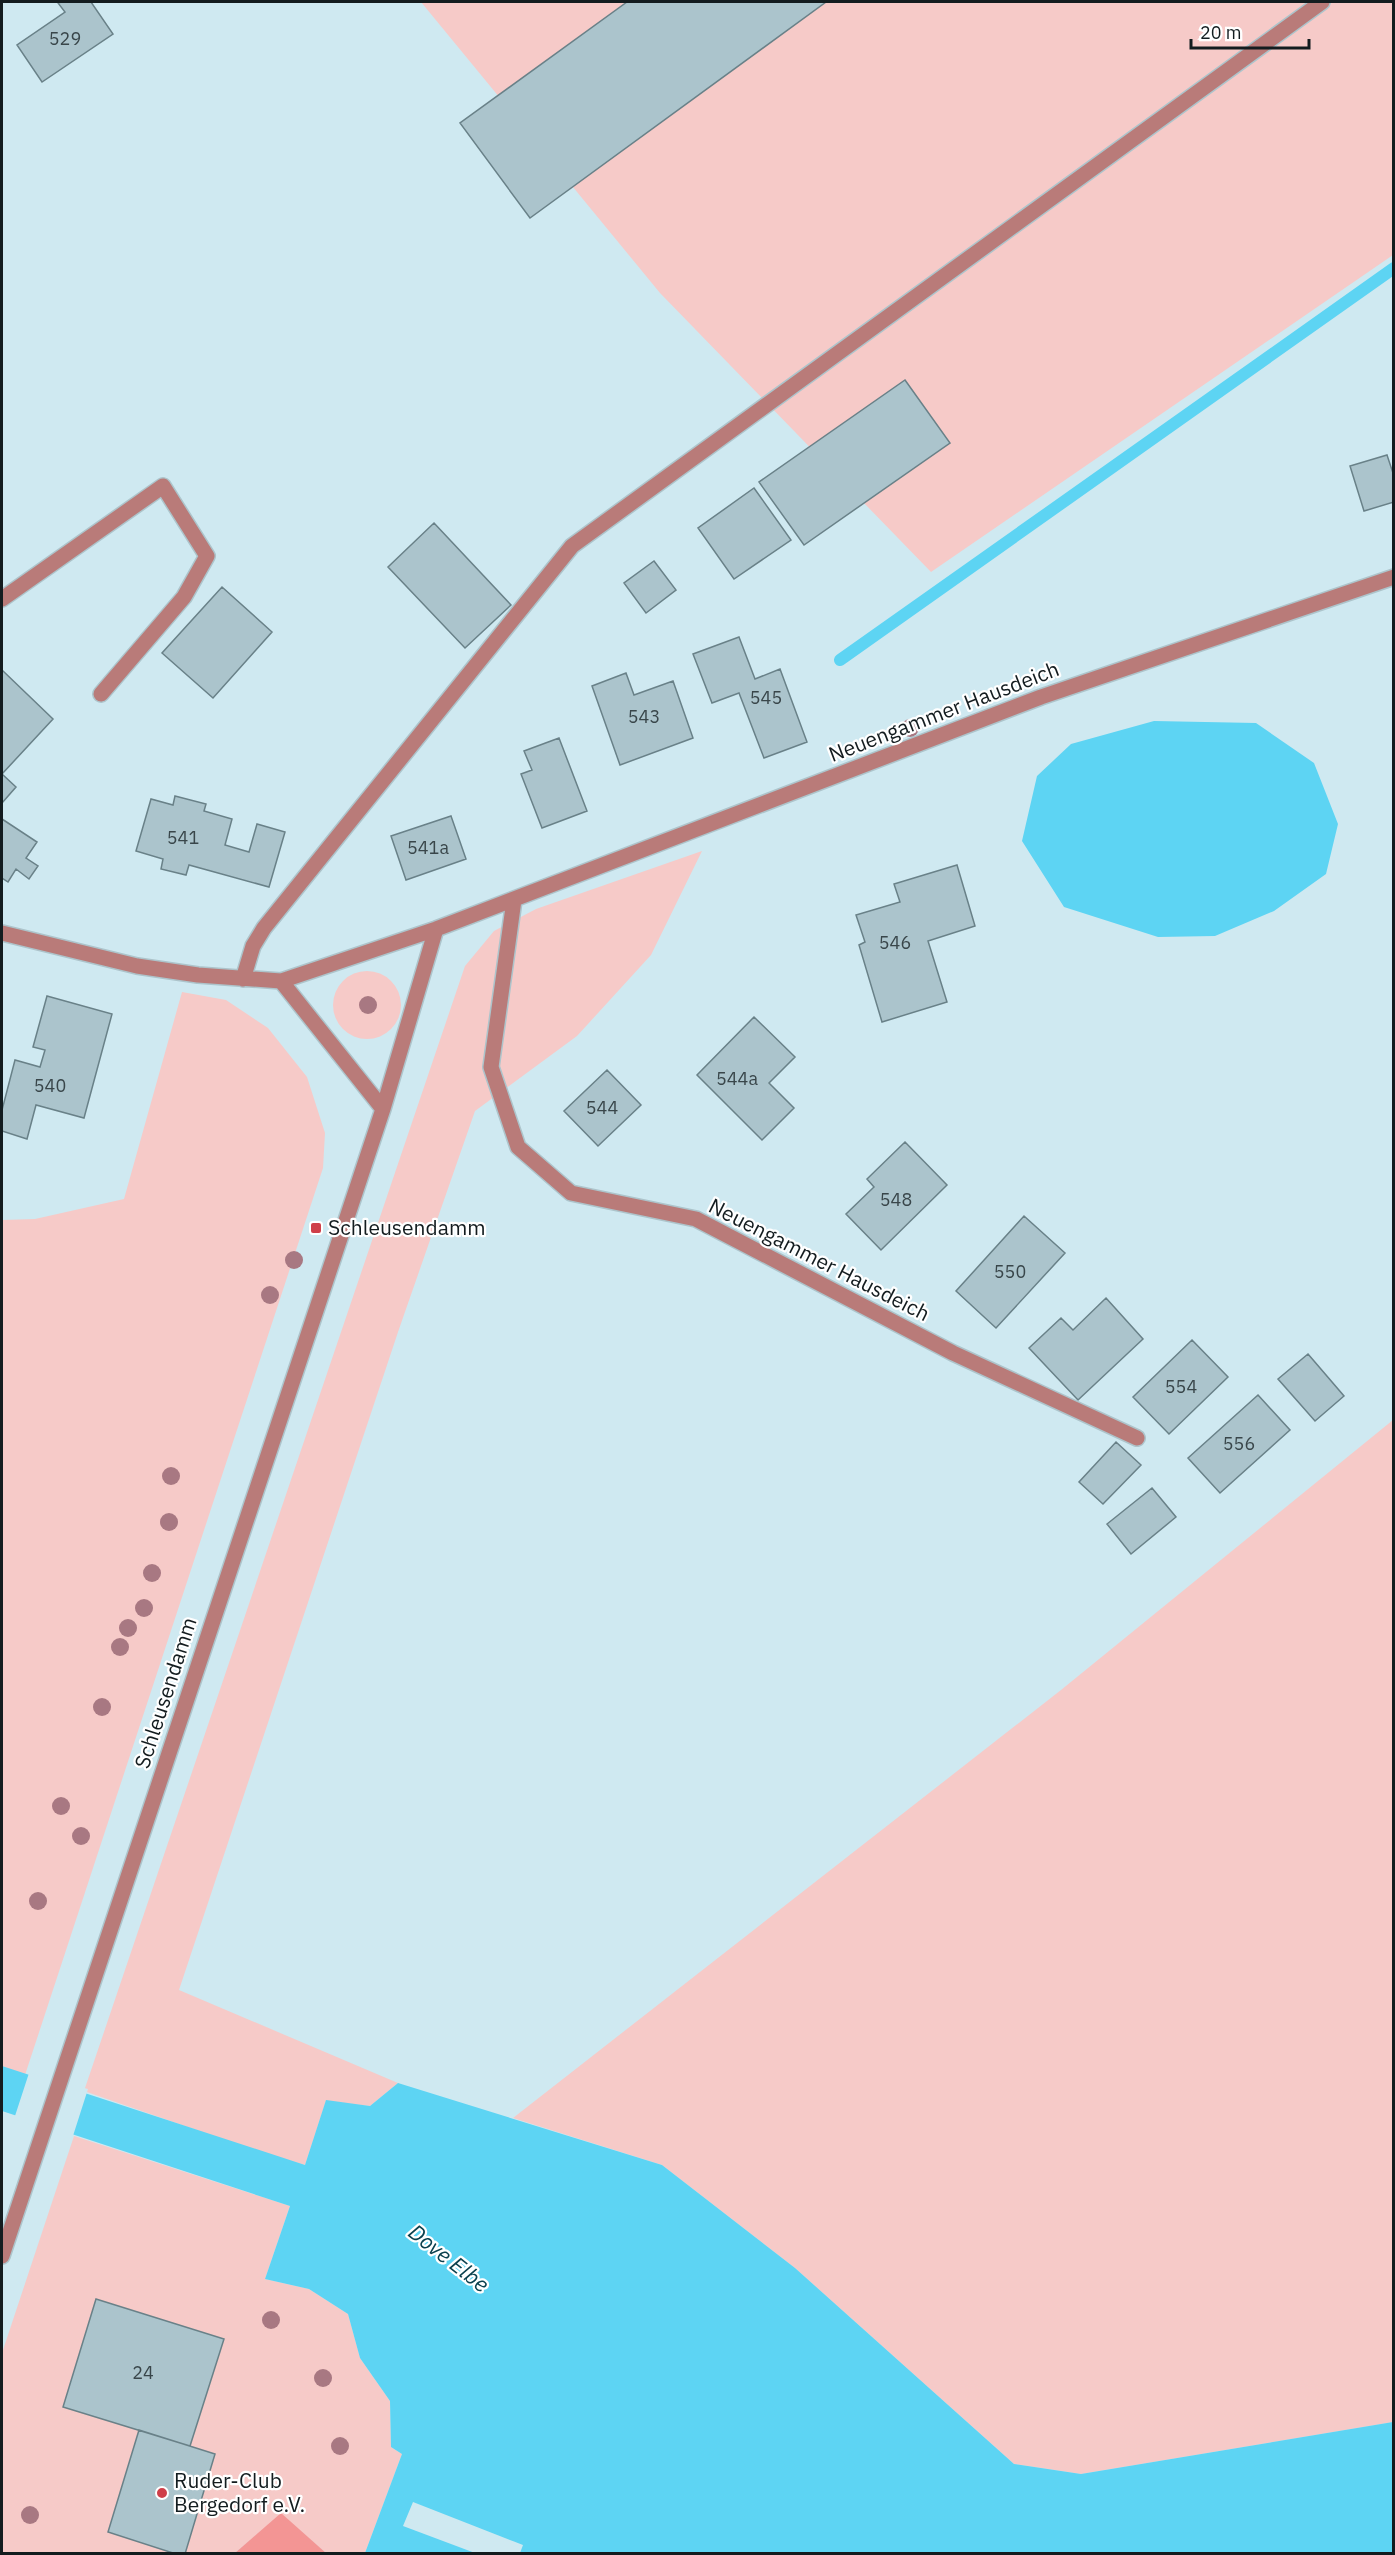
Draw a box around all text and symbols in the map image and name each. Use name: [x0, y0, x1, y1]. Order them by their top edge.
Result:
scale bar: [1191, 12, 1310, 50]
text: 20 m: [1200, 21, 1242, 44]
house number: 529: [49, 27, 81, 50]
street label: Neuengammer Hausdeich: [824, 654, 1063, 768]
house number: 545: [750, 686, 782, 709]
house number: 543: [628, 705, 660, 728]
house number: 541: [167, 826, 199, 849]
house number: 541a: [407, 836, 449, 859]
house number: 546: [879, 931, 911, 954]
house number: 544a: [716, 1067, 758, 1090]
house number: 540: [34, 1074, 66, 1097]
house number: 544: [586, 1096, 618, 1119]
house number: 548: [880, 1188, 912, 1211]
street label: Neuengammer Hausdeich: [704, 1191, 935, 1327]
place label: Schleusendamm: [328, 1213, 486, 1241]
marker: Schleusendamm: [309, 1221, 323, 1235]
house number: 550: [994, 1260, 1026, 1283]
house number: 554: [1165, 1375, 1197, 1398]
house number: 556: [1223, 1432, 1255, 1455]
street label: Schleusendamm: [127, 1613, 203, 1772]
water label: Dove Elbe: [403, 2217, 496, 2298]
house number: 24: [132, 2361, 154, 2384]
place label: Ruder-Club Bergedorf e.V.: [174, 2466, 305, 2518]
marker: Ruder-Club Bergedorf e.V.: [155, 2486, 169, 2500]

